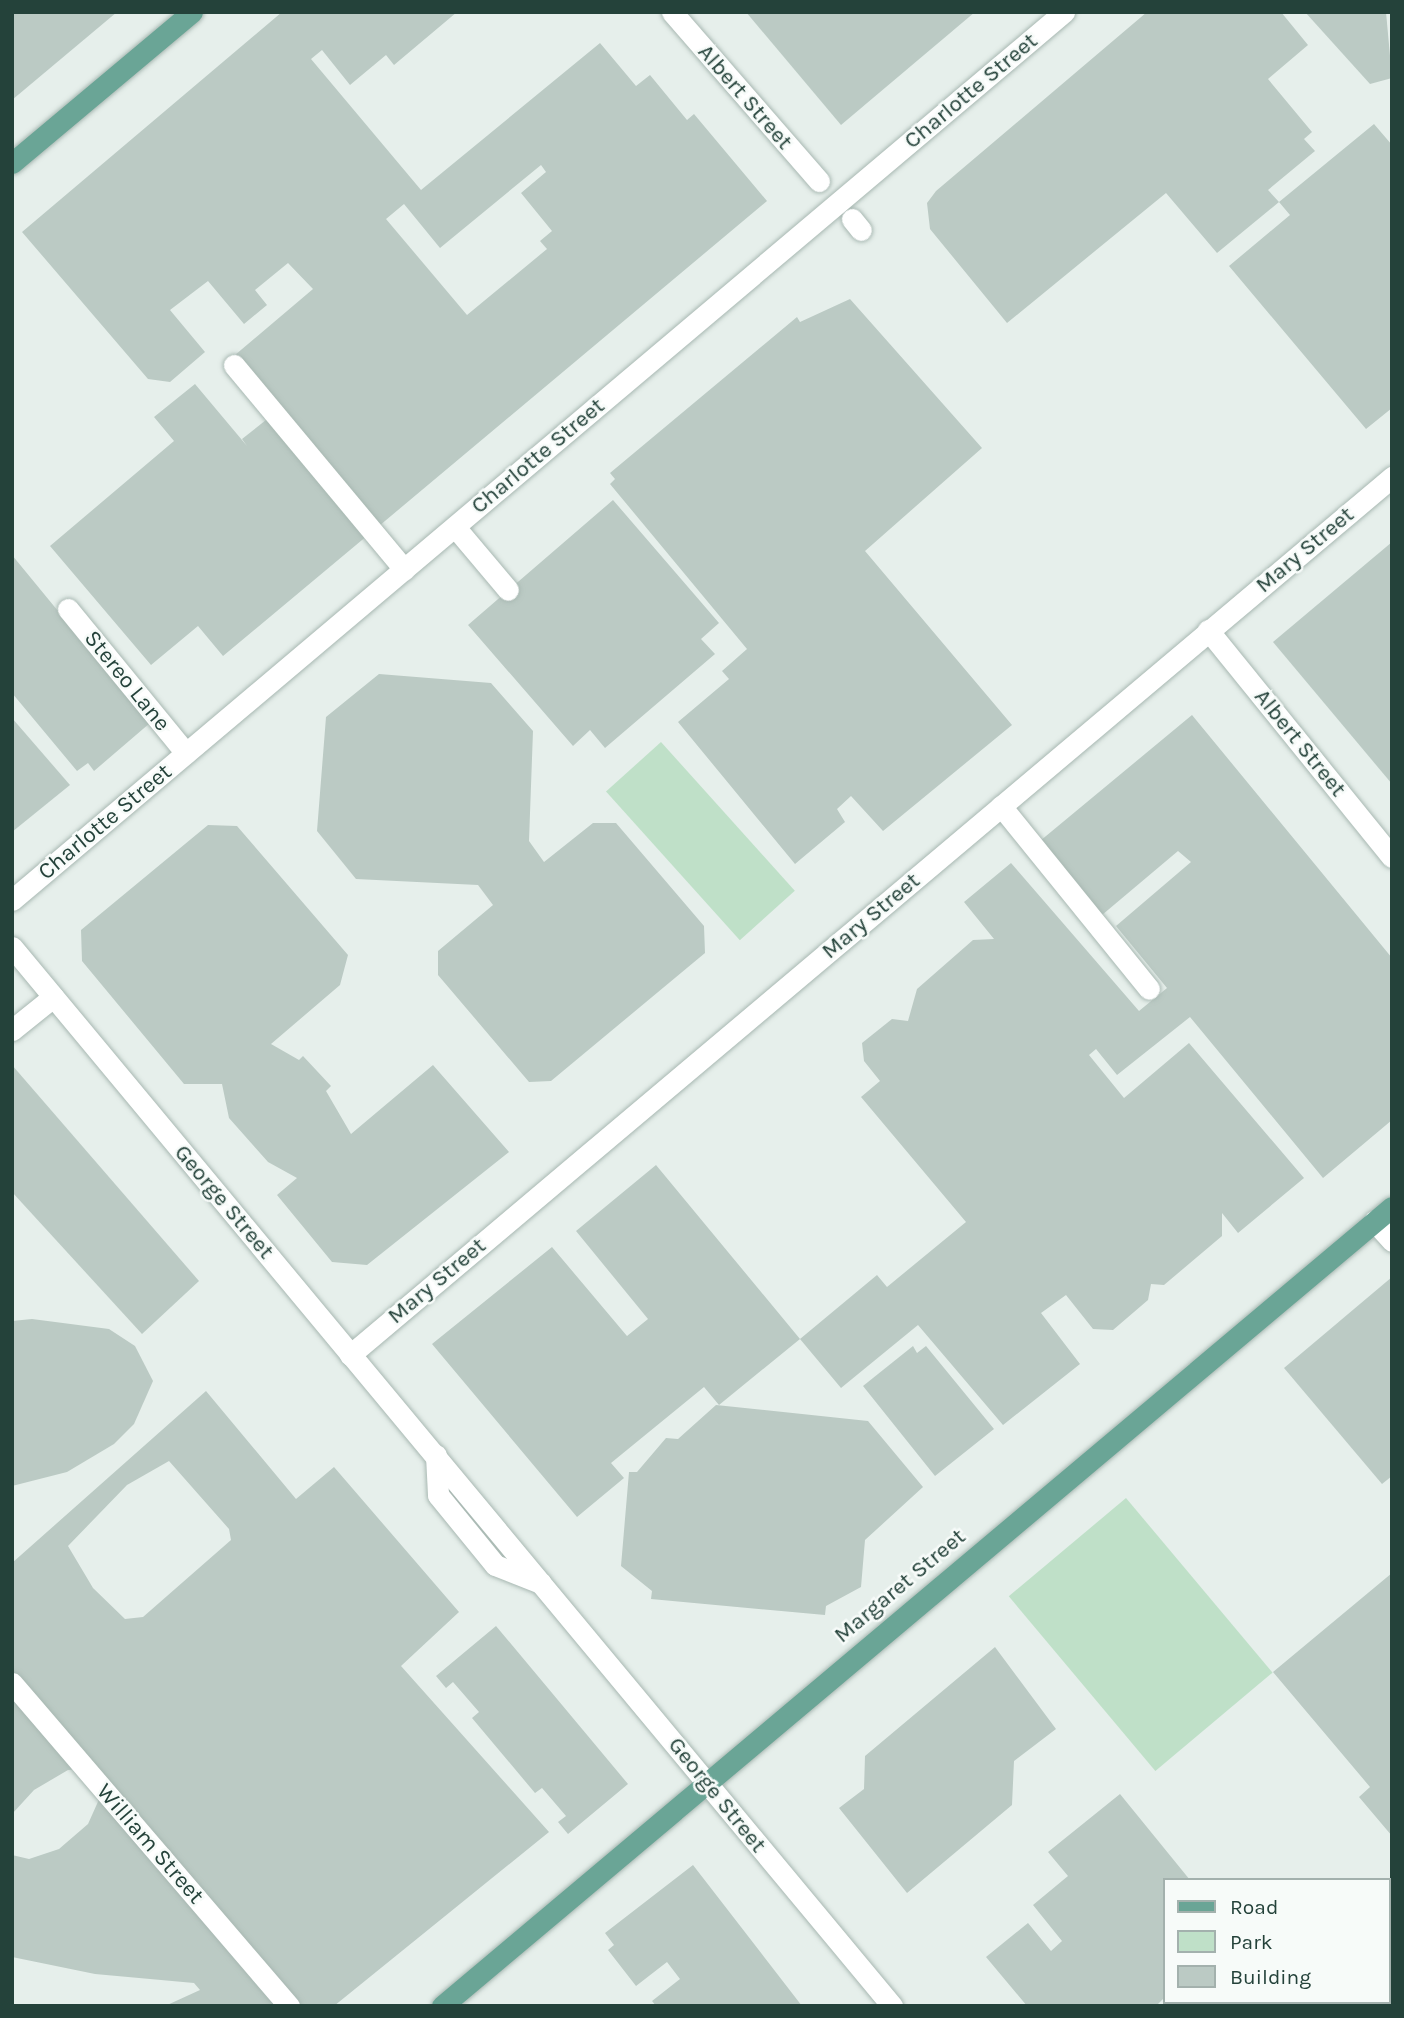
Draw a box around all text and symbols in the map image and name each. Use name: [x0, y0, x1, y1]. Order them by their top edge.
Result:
street label: Charlotte Street: [899, 27, 1043, 155]
street label: Albert Street: [692, 39, 798, 155]
street label: Charlotte Street: [466, 392, 610, 520]
street label: Mary Street: [1250, 501, 1360, 599]
street label: Stereo Lane: [78, 625, 176, 737]
street label: Albert Street: [1248, 684, 1352, 802]
street label: Charlotte Street: [33, 758, 177, 886]
street label: Mary Street: [816, 867, 926, 965]
street label: George Street: [168, 1139, 280, 1265]
street label: Mary Street: [382, 1232, 492, 1330]
street label: Margaret Street: [829, 1523, 971, 1649]
street label: George Street: [662, 1732, 772, 1858]
street label: William Street: [90, 1778, 210, 1910]
legend: [1162, 1878, 1390, 2004]
text: Road: [1230, 1895, 1278, 1919]
text: Park: [1230, 1930, 1273, 1954]
text: Building: [1230, 1965, 1311, 1989]

